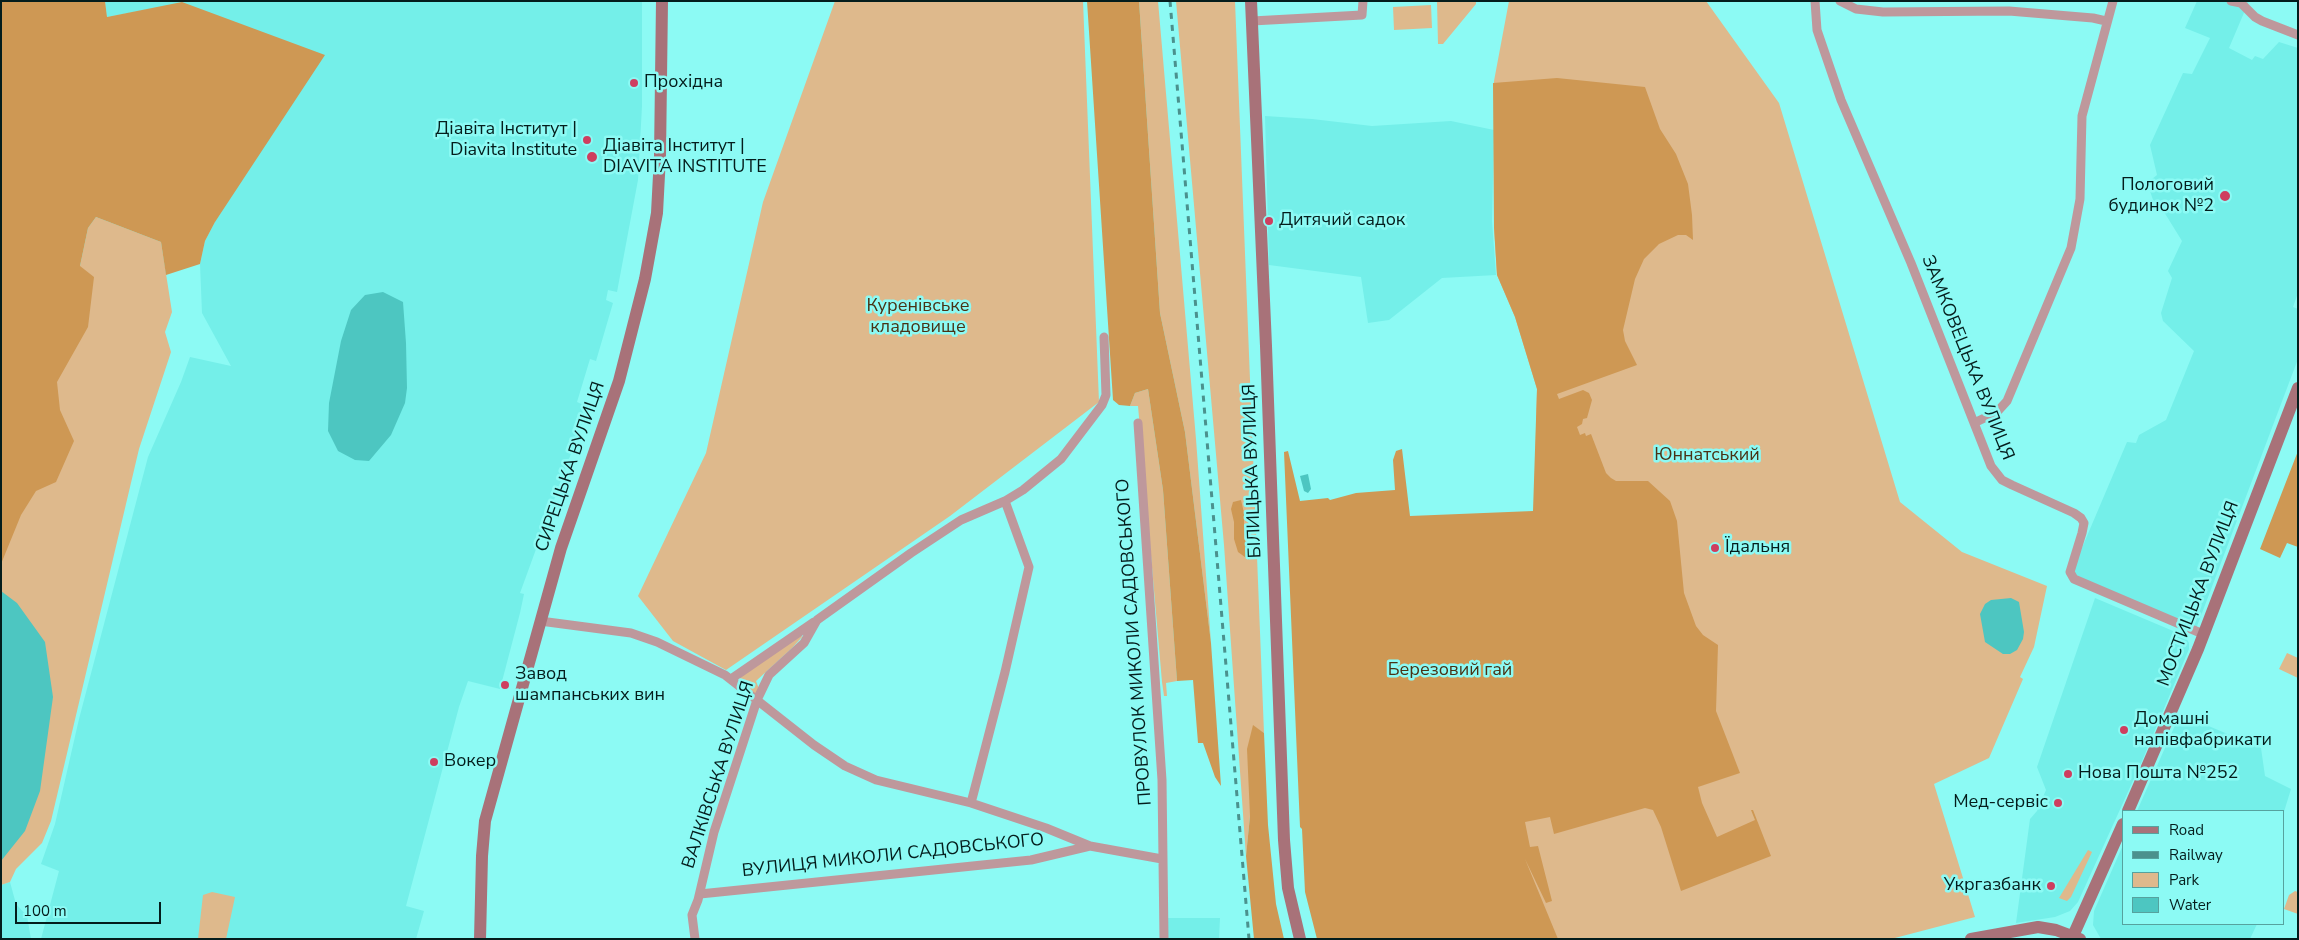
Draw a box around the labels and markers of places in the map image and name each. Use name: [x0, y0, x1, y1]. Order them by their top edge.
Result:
place label: Прохідна: [644, 72, 723, 94]
marker: Прохідна: [628, 77, 640, 89]
place label: Діавіта Інститут | Diavita Institute: [435, 119, 577, 162]
marker: Діавіта Інститут | Diavita Institute: [581, 134, 593, 146]
place label: Діавіта Інститут | DIAVITA INSTITUTE: [603, 136, 767, 178]
marker: Діавіта Інститут | DIAVITA INSTITUTE: [585, 150, 599, 164]
place label: Пологовий будинок №2: [2108, 175, 2214, 218]
marker: Пологовий будинок №2: [2218, 189, 2232, 203]
place label: Дитячий садок: [1279, 210, 1405, 232]
marker: Дитячий садок: [1263, 215, 1275, 227]
place label: Їдальня: [1725, 537, 1790, 559]
marker: Їдальня: [1709, 542, 1721, 554]
place label: Завод шампанських вин: [515, 664, 665, 706]
marker: Завод шампанських вин: [499, 679, 511, 691]
place label: Домашні напівфабрикати: [2134, 709, 2272, 752]
marker: Домашні напівфабрикати: [2118, 724, 2130, 736]
place label: Вокер: [444, 751, 496, 773]
marker: Вокер: [428, 756, 440, 768]
place label: Нова Пошта №252: [2078, 763, 2238, 785]
marker: Нова Пошта №252: [2062, 768, 2074, 780]
place label: Мед-сервіс: [1953, 792, 2048, 814]
marker: Мед-сервіс: [2052, 797, 2064, 809]
place label: Укргазбанк: [1944, 875, 2041, 897]
marker: Укргазбанк: [2045, 880, 2057, 892]

